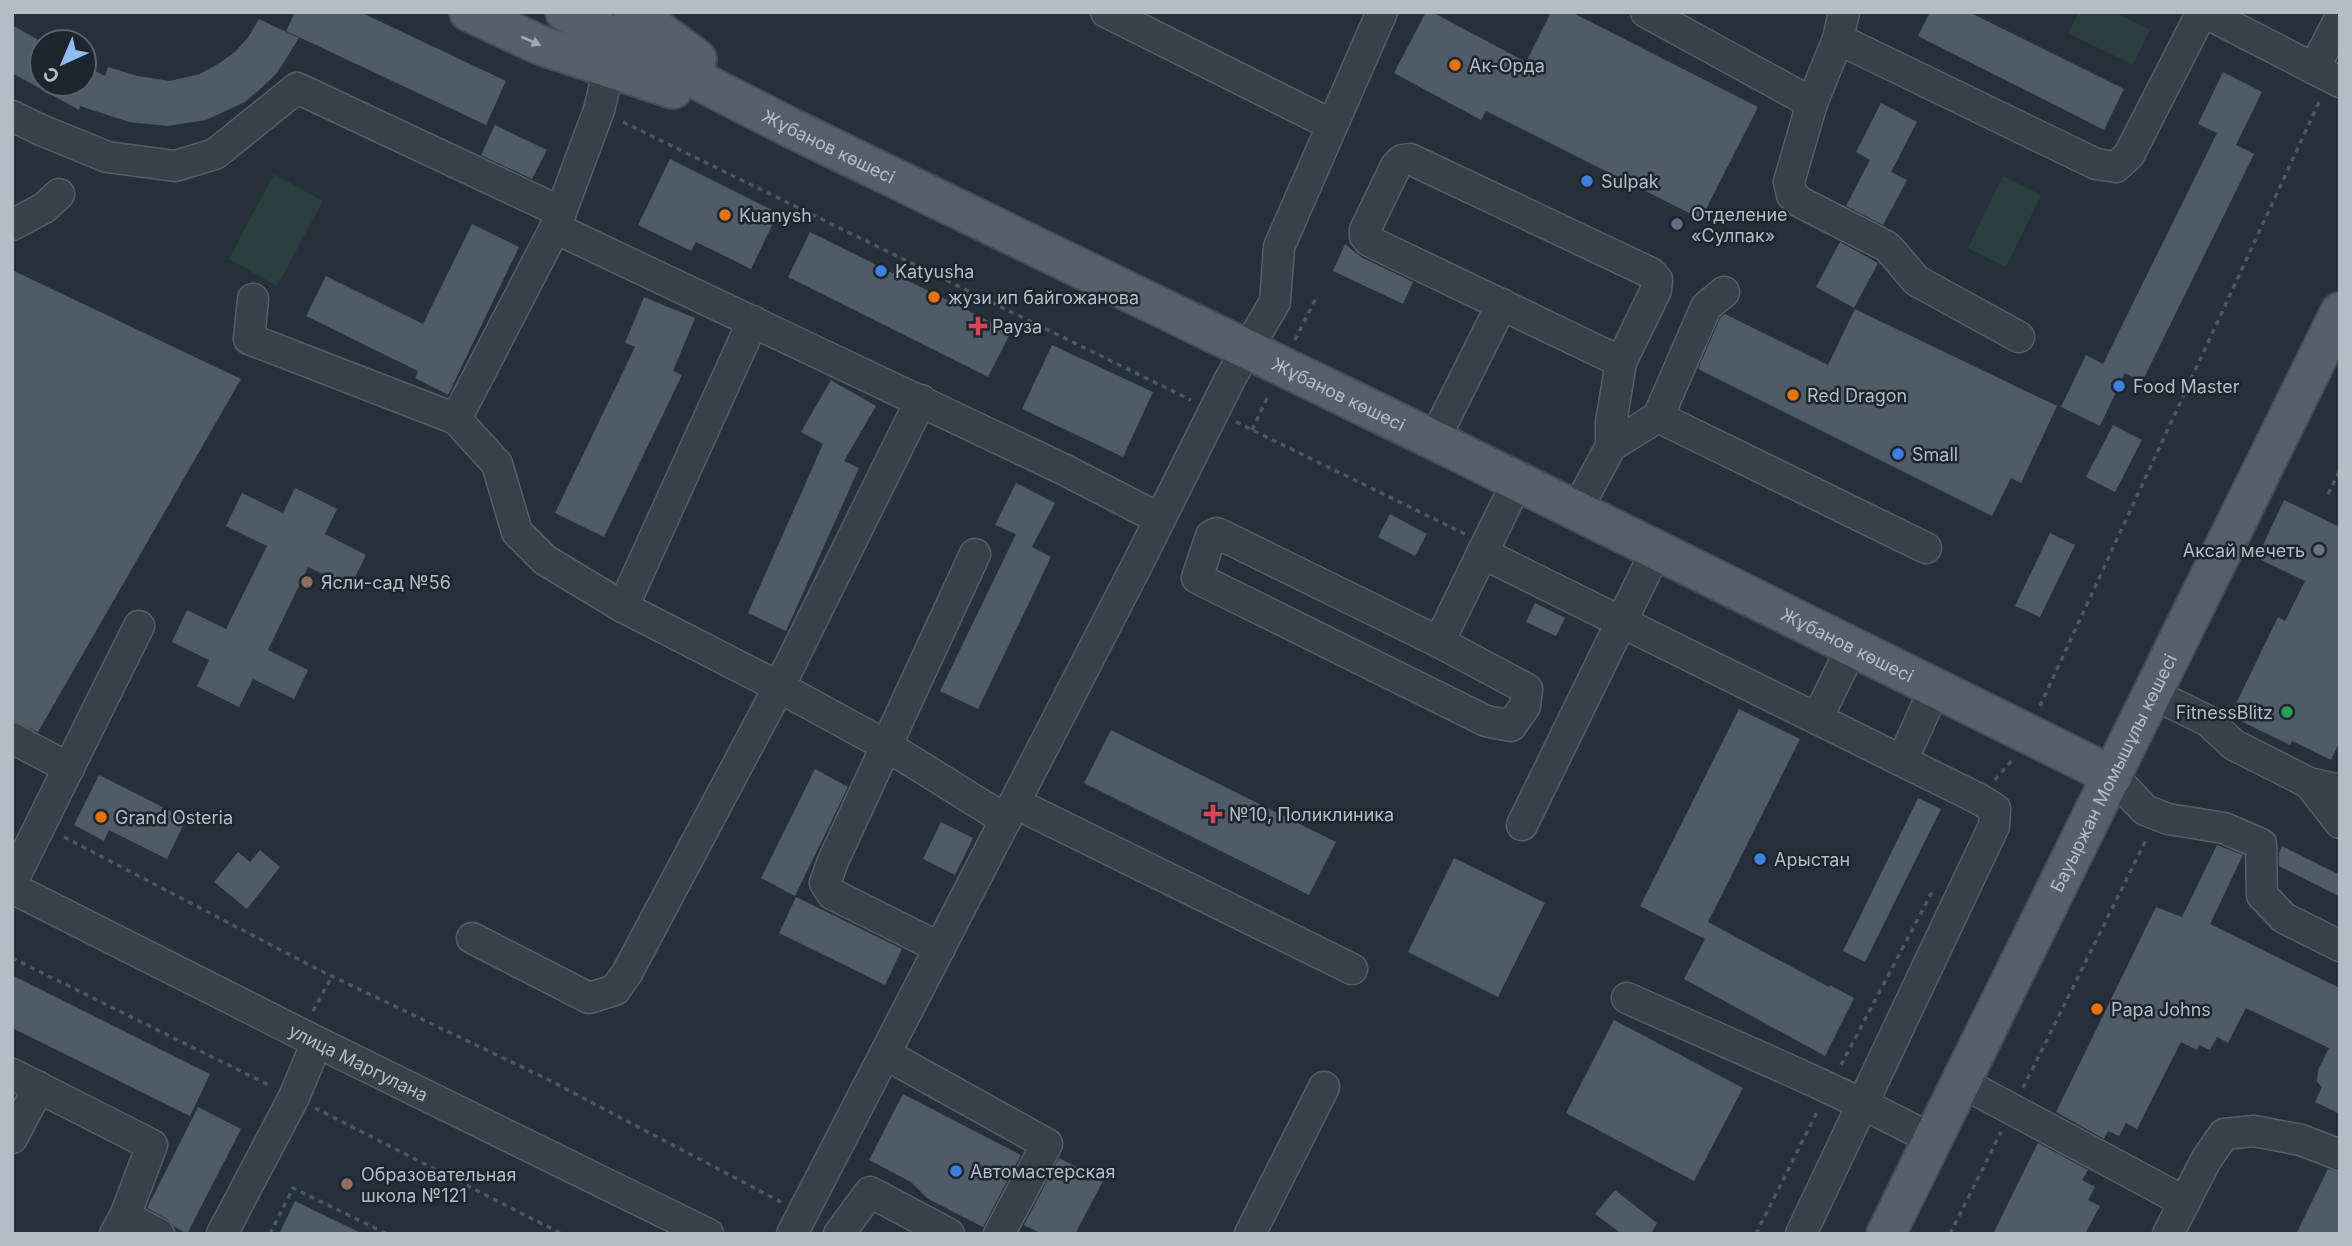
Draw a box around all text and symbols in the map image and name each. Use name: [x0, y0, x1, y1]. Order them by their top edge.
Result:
north arrow: [28, 28, 98, 98]
one-way arrow: [521, 35, 541, 47]
place label: Ак-Орда: [1469, 55, 1545, 76]
marker: Ак-Орда: [1447, 57, 1463, 73]
text: С: [38, 62, 65, 88]
street label: Жұбанов көшесі: [759, 105, 899, 187]
place label: Sulpak: [1601, 171, 1659, 192]
marker: Sulpak: [1579, 173, 1595, 189]
place label: Отделение «Сулпак»: [1691, 204, 1788, 246]
place label: Kuanysh: [739, 205, 812, 226]
marker: Kuanysh: [717, 207, 733, 223]
marker: Отделение «Сулпак»: [1669, 216, 1685, 232]
place label: Katyusha: [895, 261, 974, 282]
marker: Katyusha: [873, 263, 889, 279]
place label: жузи ип байгожанова: [948, 287, 1139, 308]
marker: жузи ип байгожанова: [926, 289, 942, 305]
place label: Рауза: [992, 316, 1042, 337]
marker: Рауза: [970, 318, 986, 334]
street label: Жұбанов көшесі: [1269, 353, 1409, 435]
place label: Food Master: [2133, 376, 2240, 397]
marker: Food Master: [2111, 378, 2127, 394]
place label: Red Dragon: [1807, 385, 1907, 406]
marker: Red Dragon: [1785, 387, 1801, 403]
place label: Small: [1912, 444, 1958, 465]
marker: Small: [1890, 446, 1906, 462]
place label: Аксай мечеть: [2183, 540, 2305, 561]
marker: Аксай мечеть: [2311, 542, 2327, 558]
place label: Ясли-сад №56: [321, 572, 451, 593]
marker: Ясли-сад №56: [299, 574, 315, 590]
street label: Жұбанов көшесі: [1778, 603, 1917, 686]
street label: Бауыржан Момышұлы көшесі: [2046, 650, 2181, 895]
place label: FitnessBlitz: [2176, 702, 2273, 723]
marker: FitnessBlitz: [2279, 704, 2295, 720]
marker: №10, Поликлиника: [1203, 804, 1223, 824]
place label: №10, Поликлиника: [1229, 804, 1394, 825]
place label: Grand Osteria: [115, 807, 233, 828]
marker: Grand Osteria: [93, 809, 109, 825]
place label: Арыстан: [1774, 849, 1850, 870]
marker: Арыстан: [1752, 851, 1768, 867]
place label: Papa Johns: [2111, 999, 2211, 1020]
marker: Papa Johns: [2089, 1001, 2105, 1017]
street label: улица Маргулана: [286, 1019, 432, 1105]
place label: Автомастерская: [970, 1161, 1115, 1182]
marker: Автомастерская: [948, 1163, 964, 1179]
place label: Образовательная школа №121: [361, 1164, 516, 1206]
marker: Образовательная школа №121: [339, 1176, 355, 1192]

